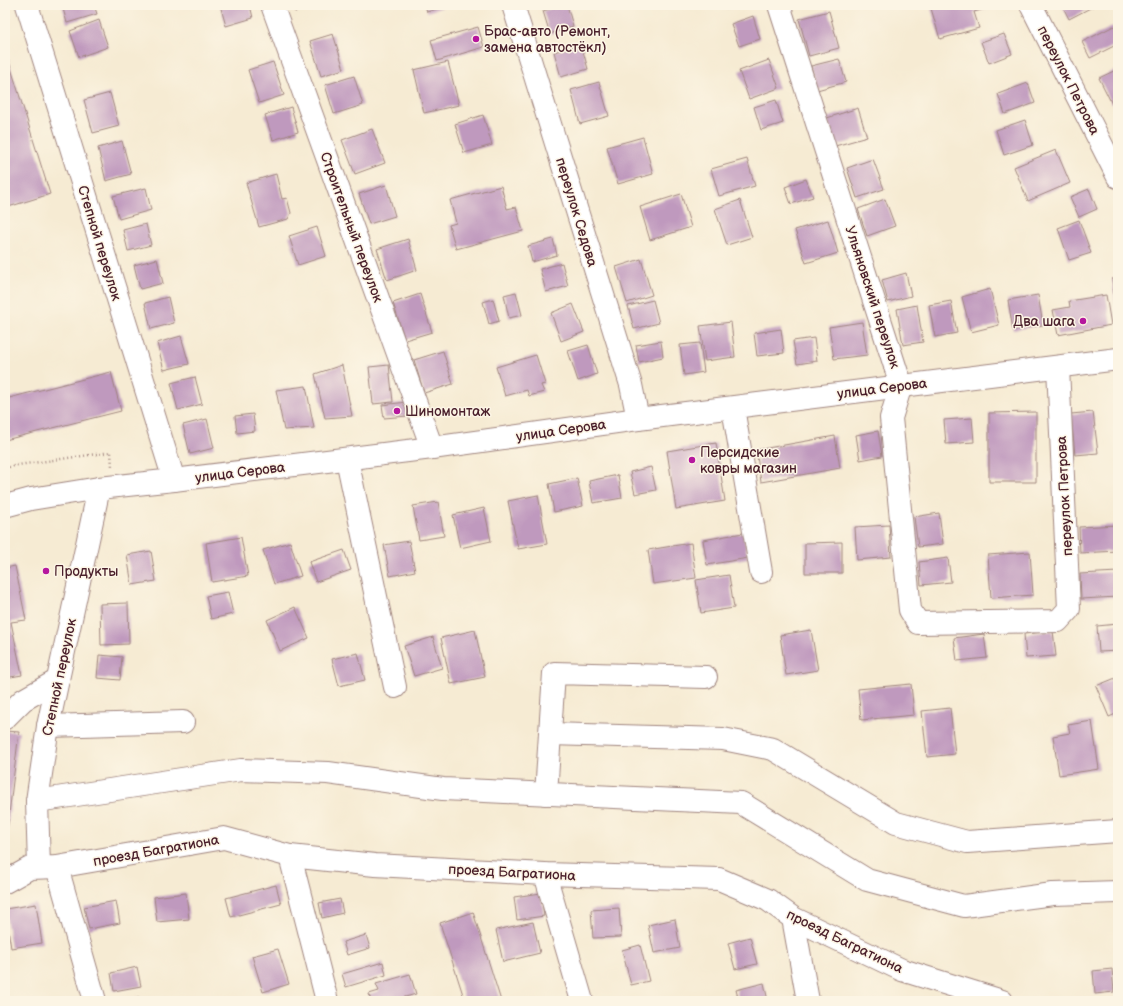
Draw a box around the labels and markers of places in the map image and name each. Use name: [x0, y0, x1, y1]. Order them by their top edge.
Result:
place label: Брас-авто (Ремонт, замена автостёкл): [484, 23, 610, 56]
marker: Брас-авто (Ремонт, замена автостёкл): [471, 34, 481, 44]
place label: Два шага: [1013, 313, 1076, 330]
marker: Два шага: [1078, 316, 1088, 326]
place label: Шиномонтаж: [405, 403, 491, 420]
marker: Шиномонтаж: [392, 406, 402, 416]
place label: Персидские ковры магазин: [700, 444, 797, 477]
marker: Персидские ковры магазин: [687, 455, 697, 465]
place label: Продукты: [54, 563, 118, 580]
marker: Продукты: [41, 566, 51, 576]

